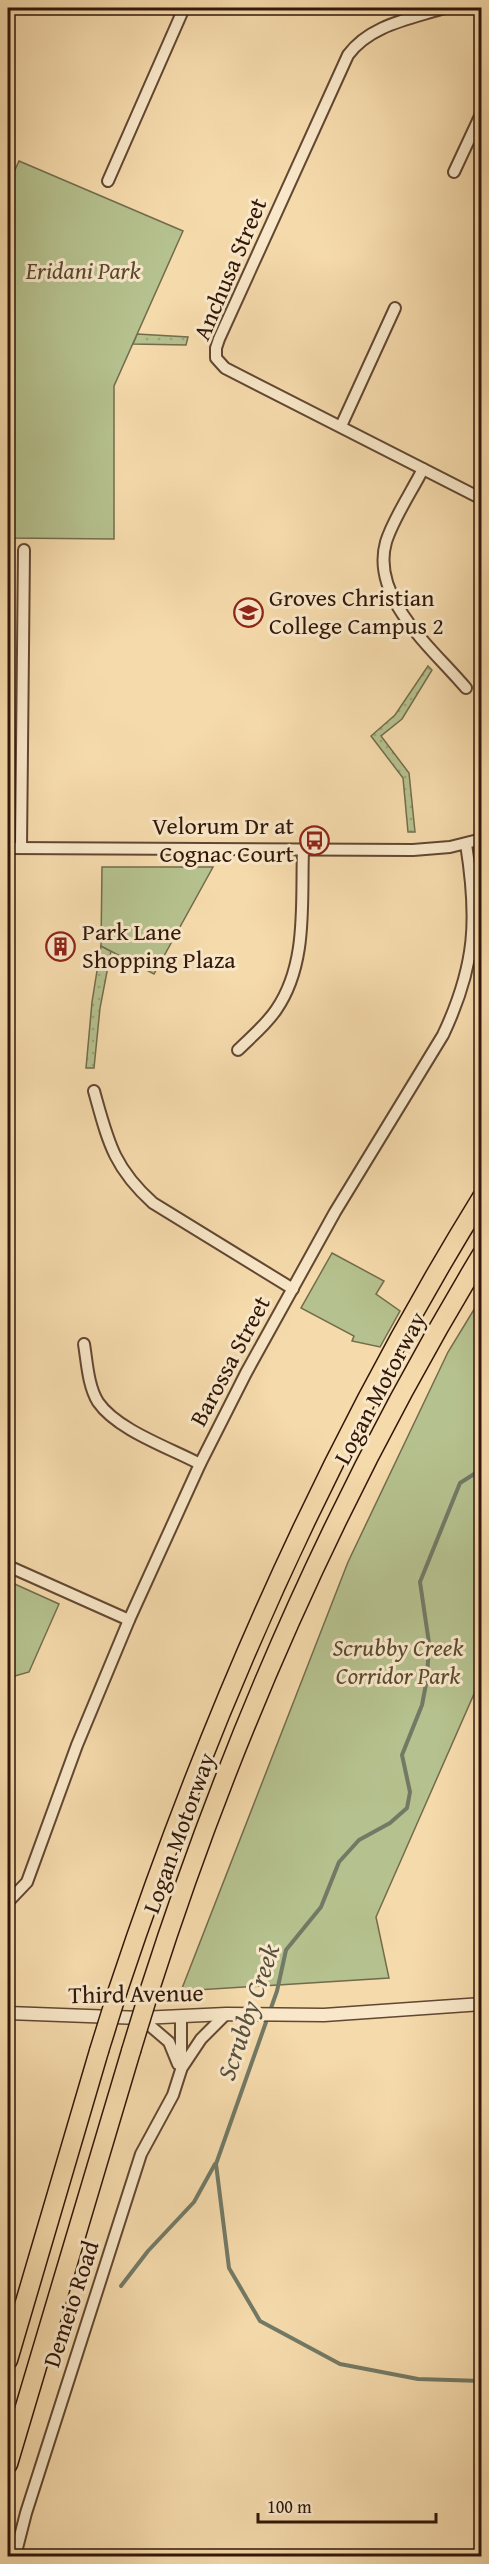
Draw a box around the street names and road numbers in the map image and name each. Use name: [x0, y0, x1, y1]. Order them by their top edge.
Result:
street label: Anchusa Street: [184, 192, 275, 345]
street label: Barossa Street: [181, 1289, 279, 1432]
street label: Logan Motorway: [325, 1305, 435, 1470]
street label: Logan Motorway: [133, 1748, 224, 1918]
street label: Third Avenue: [68, 1975, 204, 2012]
street label: Demeio Road: [34, 2236, 107, 2372]

